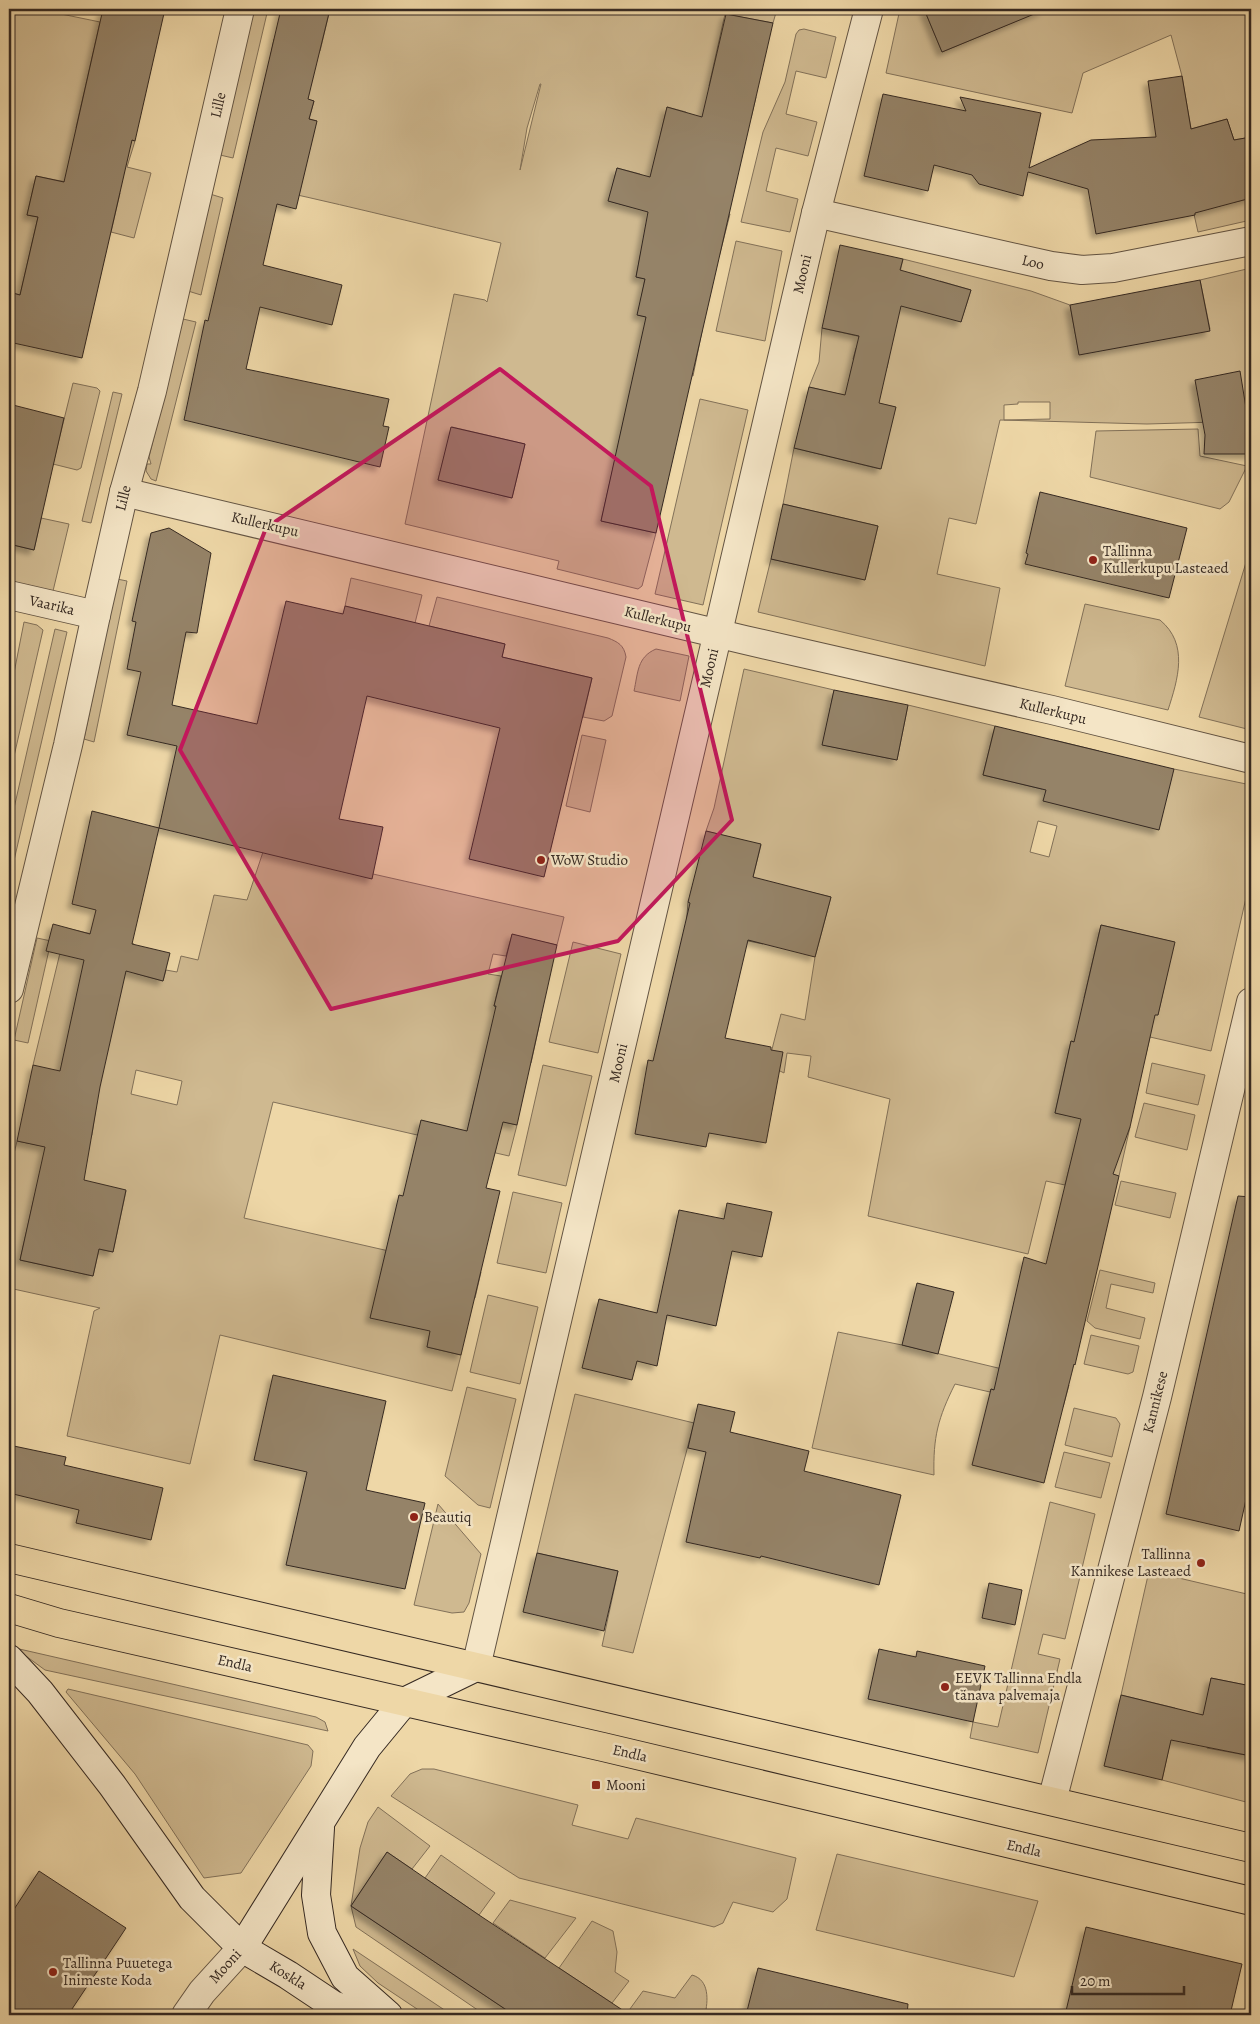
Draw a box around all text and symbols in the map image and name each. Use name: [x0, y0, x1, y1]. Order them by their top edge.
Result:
street label: Lille: [205, 90, 231, 120]
street label: Loo: [1020, 250, 1046, 274]
street label: Mooni: [788, 252, 816, 296]
street label: Lille: [110, 483, 136, 513]
street label: Kullerkupu: [229, 507, 302, 542]
place label: Tallinna Kullerkupu Lasteaed: [1103, 541, 1230, 578]
marker: Tallinna Kullerkupu Lasteaed: [1087, 554, 1099, 566]
street label: Vaarika: [26, 590, 77, 620]
street label: Kullerkupu: [622, 601, 695, 637]
street label: Mooni: [695, 646, 723, 690]
street label: Kullerkupu: [1017, 693, 1090, 729]
place label: WoW Studio: [550, 850, 628, 870]
marker: WoW Studio: [535, 854, 547, 866]
street label: Mooni: [604, 1041, 632, 1085]
street label: Kannikese: [1138, 1368, 1172, 1435]
place label: Beautiq: [424, 1507, 472, 1527]
marker: Beautiq: [408, 1511, 420, 1523]
place label: Tallinna Kannikese Lasteaed: [1070, 1544, 1192, 1581]
marker: Tallinna Kannikese Lasteaed: [1195, 1557, 1207, 1569]
street label: Endla: [216, 1649, 254, 1677]
place label: EEVK Tallinna Endla tänava palvemaja: [955, 1668, 1082, 1705]
marker: EEVK Tallinna Endla tänava palvemaja: [939, 1681, 951, 1693]
street label: Endla: [611, 1739, 649, 1767]
place label: Mooni: [606, 1775, 646, 1795]
marker: Mooni: [590, 1779, 602, 1791]
street label: Endla: [1005, 1834, 1043, 1862]
street label: Mooni: [204, 1945, 246, 1987]
place label: Tallinna Puuetega Inimeste Koda: [63, 1953, 172, 1990]
street label: Koskla: [265, 1956, 311, 1994]
scale bar: [1072, 1964, 1185, 1996]
marker: Tallinna Puuetega Inimeste Koda: [47, 1966, 59, 1978]
text: 20 m: [1080, 1971, 1111, 1991]

